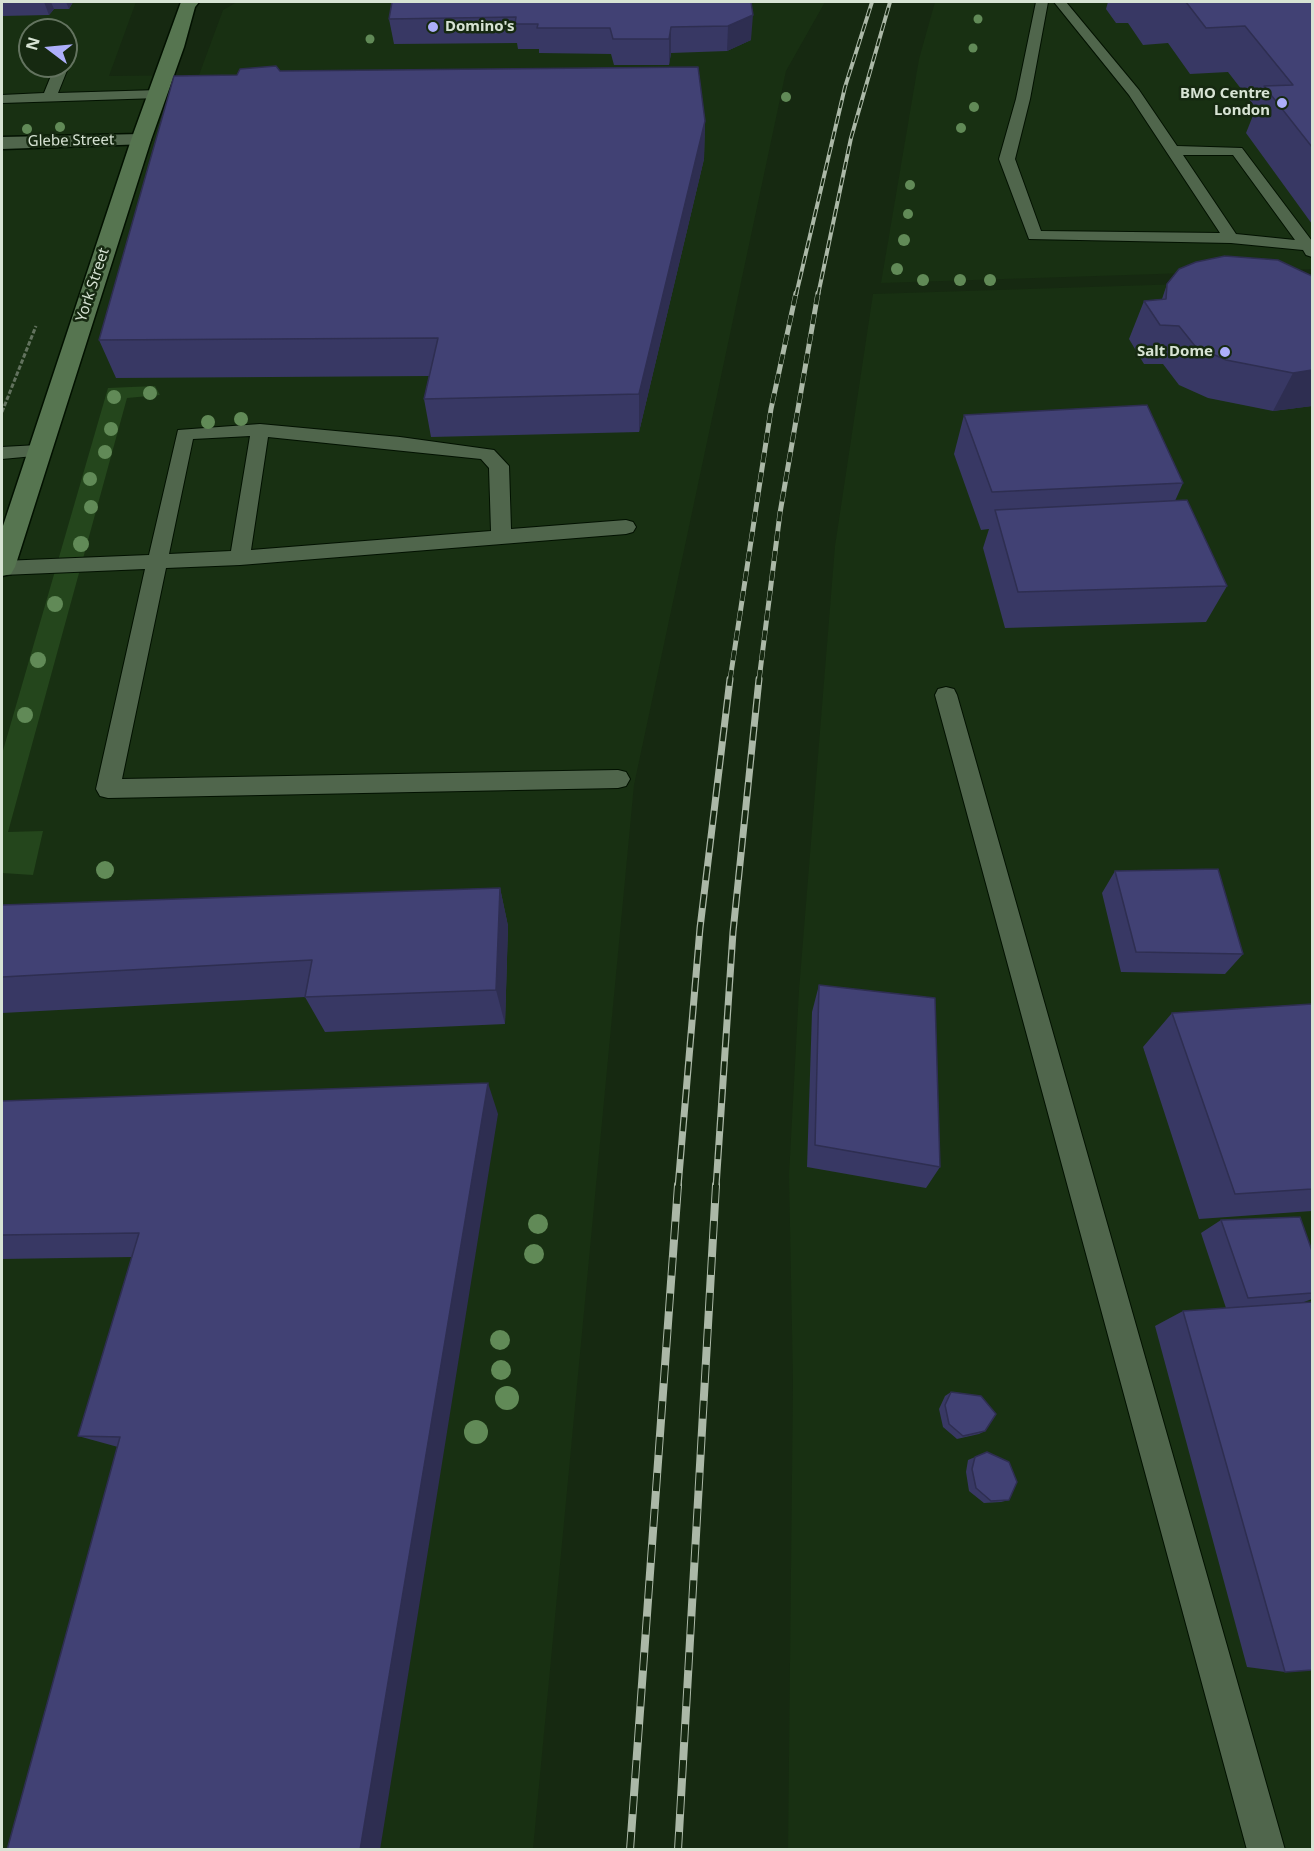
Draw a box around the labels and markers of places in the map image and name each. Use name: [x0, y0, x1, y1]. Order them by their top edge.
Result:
place label: Domino's: [445, 18, 515, 36]
marker: Domino's: [426, 20, 440, 34]
place label: BMO Centre London: [1180, 85, 1270, 120]
marker: BMO Centre London: [1275, 96, 1289, 110]
place label: Salt Dome: [1137, 343, 1213, 361]
marker: Salt Dome: [1218, 345, 1232, 359]

